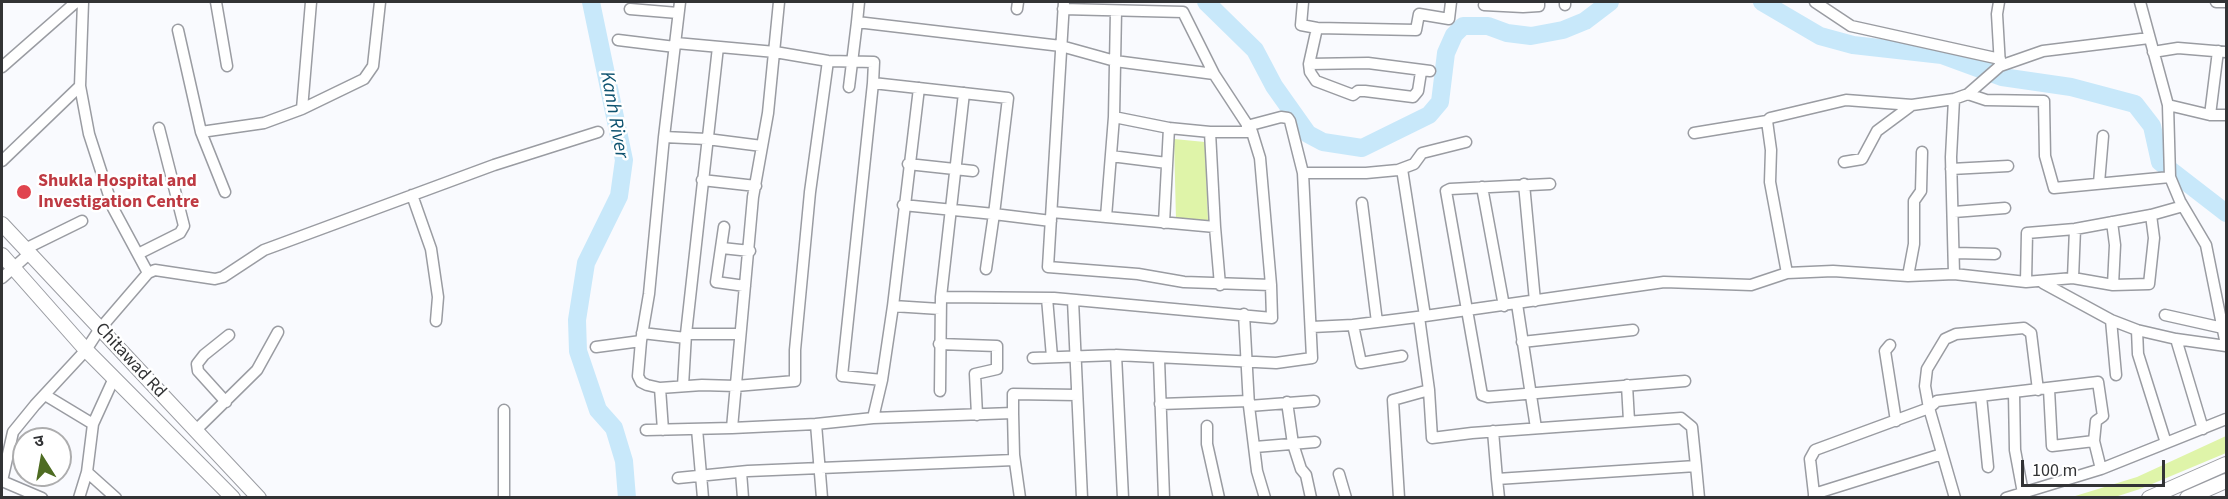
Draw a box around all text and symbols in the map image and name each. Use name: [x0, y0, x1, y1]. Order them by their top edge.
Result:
water label: Kanh River: [594, 70, 632, 160]
place label: Shukla Hospital and Investigation Centre: [38, 171, 199, 213]
marker: Shukla Hospital and Investigation Centre: [15, 183, 33, 201]
street label: Chitawad Rd: [90, 319, 170, 403]
north arrow: [12, 427, 72, 487]
text: उ: [32, 430, 46, 453]
scale bar: [2024, 448, 2168, 486]
text: 100 m: [2032, 458, 2077, 483]

